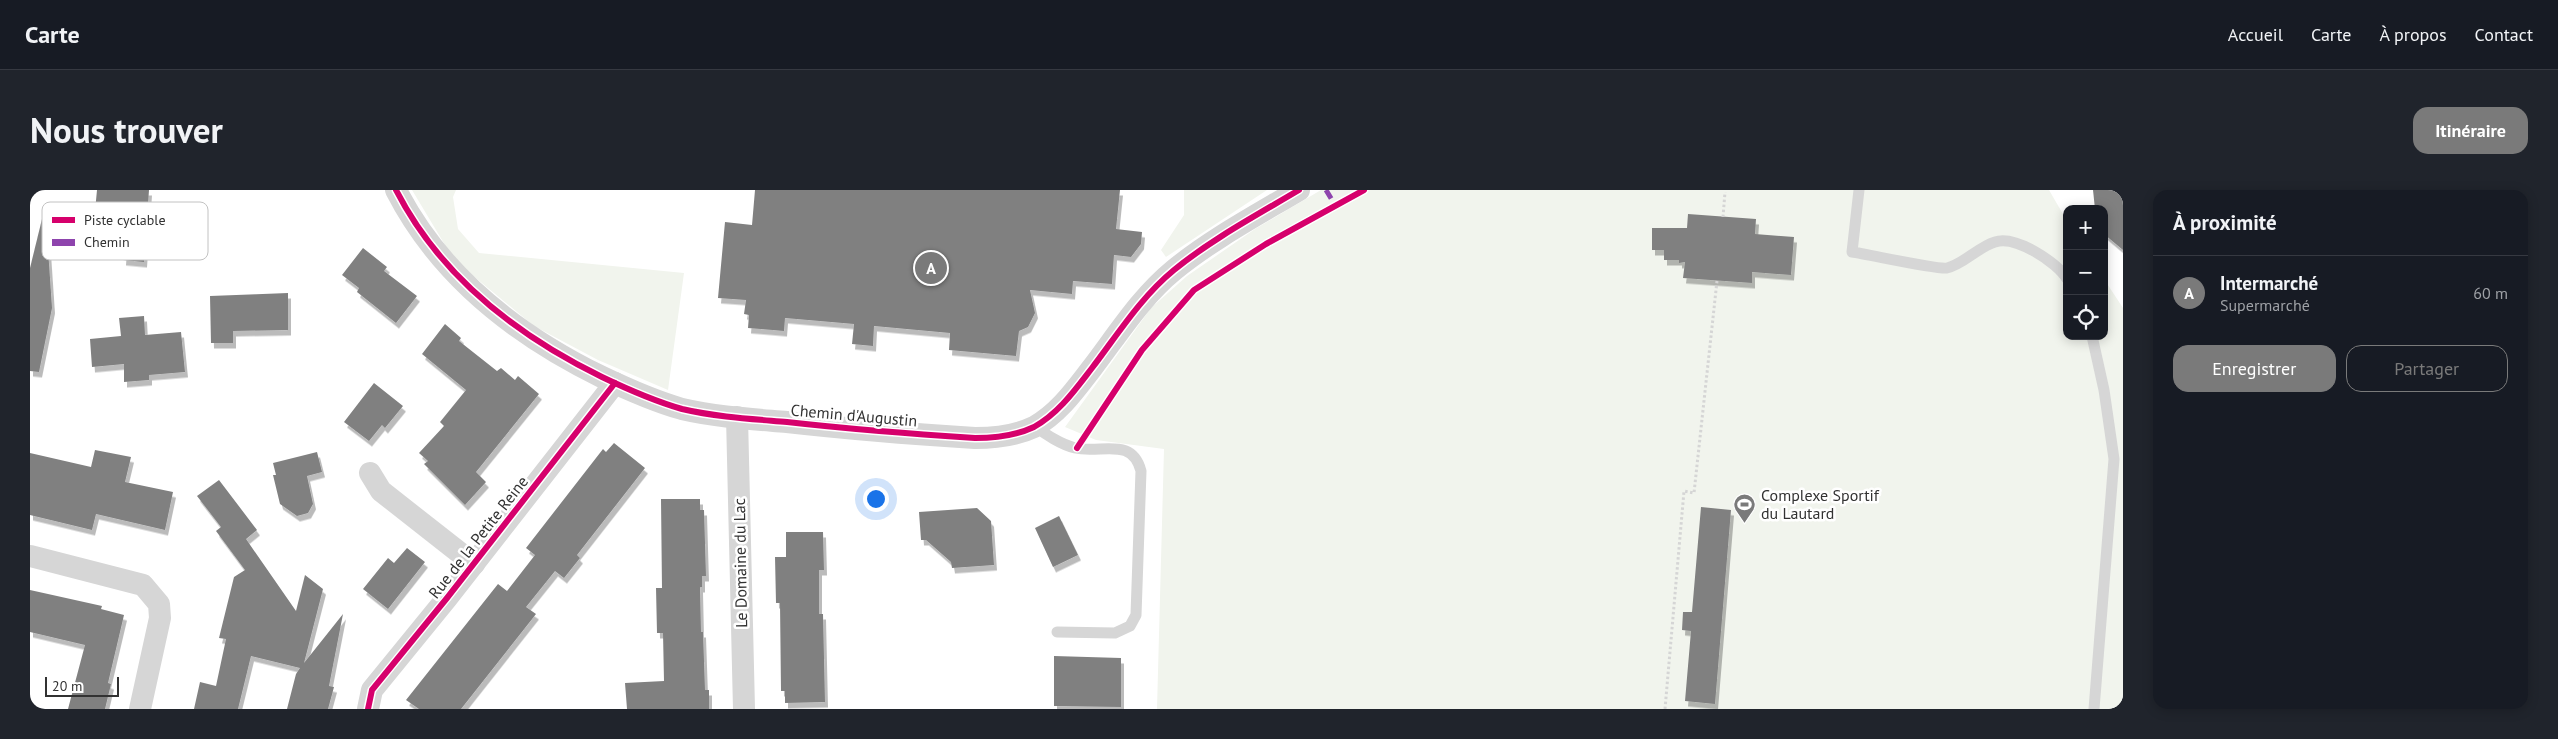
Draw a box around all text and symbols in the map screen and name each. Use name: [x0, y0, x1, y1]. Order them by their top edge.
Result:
text: Carte: [25, 19, 80, 50]
text: Accueil: [2228, 23, 2283, 46]
text: Carte: [2311, 23, 2352, 46]
text: À propos: [2380, 23, 2447, 46]
text: Contact: [2475, 23, 2533, 46]
text: Nous trouver: [30, 107, 223, 153]
button: Itinéraire: [2413, 107, 2528, 154]
legend: [42, 202, 208, 260]
map controls: [2063, 205, 2108, 340]
button: +: [2063, 205, 2108, 250]
text: À proximité: [2173, 209, 2277, 236]
text: Piste cyclable: [84, 211, 166, 229]
text: Chemin: [84, 233, 130, 251]
pin: A: [915, 249, 947, 287]
button: −: [2063, 250, 2108, 295]
text: Intermarché: [2220, 271, 2318, 295]
text: A: [2184, 283, 2194, 303]
text: 60 m: [2473, 283, 2508, 303]
button: locate: [2063, 295, 2108, 340]
text: Supermarché: [2220, 295, 2310, 315]
button: Enregistrer: [2173, 345, 2336, 392]
button: Partager: [2346, 345, 2508, 392]
street label: Chemin d'Augustin: [790, 400, 918, 430]
street label: Rue de la Petite Reine: [424, 472, 532, 602]
place label: Complexe Sportif du Lautard: [1761, 485, 1880, 523]
your location: [863, 486, 889, 512]
sports icon: Complexe Sportif du Lautard: [1733, 492, 1757, 523]
street label: Le Domaine du Lac: [729, 498, 751, 628]
scale bar: [45, 674, 119, 697]
text: 20 m: [52, 677, 82, 695]

